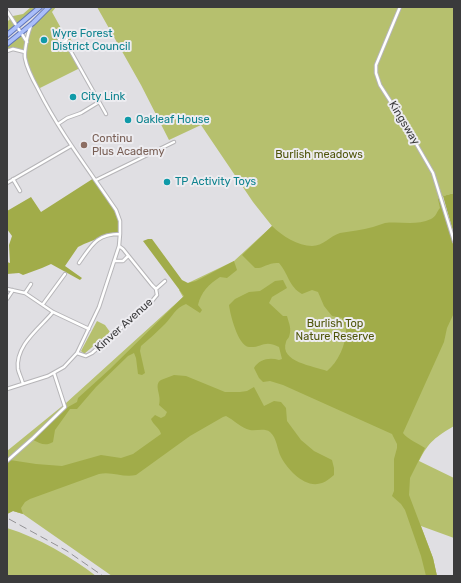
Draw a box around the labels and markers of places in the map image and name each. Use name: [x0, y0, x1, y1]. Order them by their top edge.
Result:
place label: Wyre Forest District Council: [52, 27, 130, 53]
marker: Wyre Forest District Council: [39, 35, 49, 45]
place label: City Link: [81, 90, 125, 104]
marker: City Link: [68, 92, 78, 102]
place label: Oakleaf House: [136, 113, 210, 127]
marker: Oakleaf House: [123, 115, 133, 125]
place label: Continu Plus Academy: [92, 132, 164, 158]
marker: Continu Plus Academy: [79, 140, 89, 150]
place label: TP Activity Toys: [175, 175, 256, 189]
marker: TP Activity Toys: [162, 177, 172, 187]

